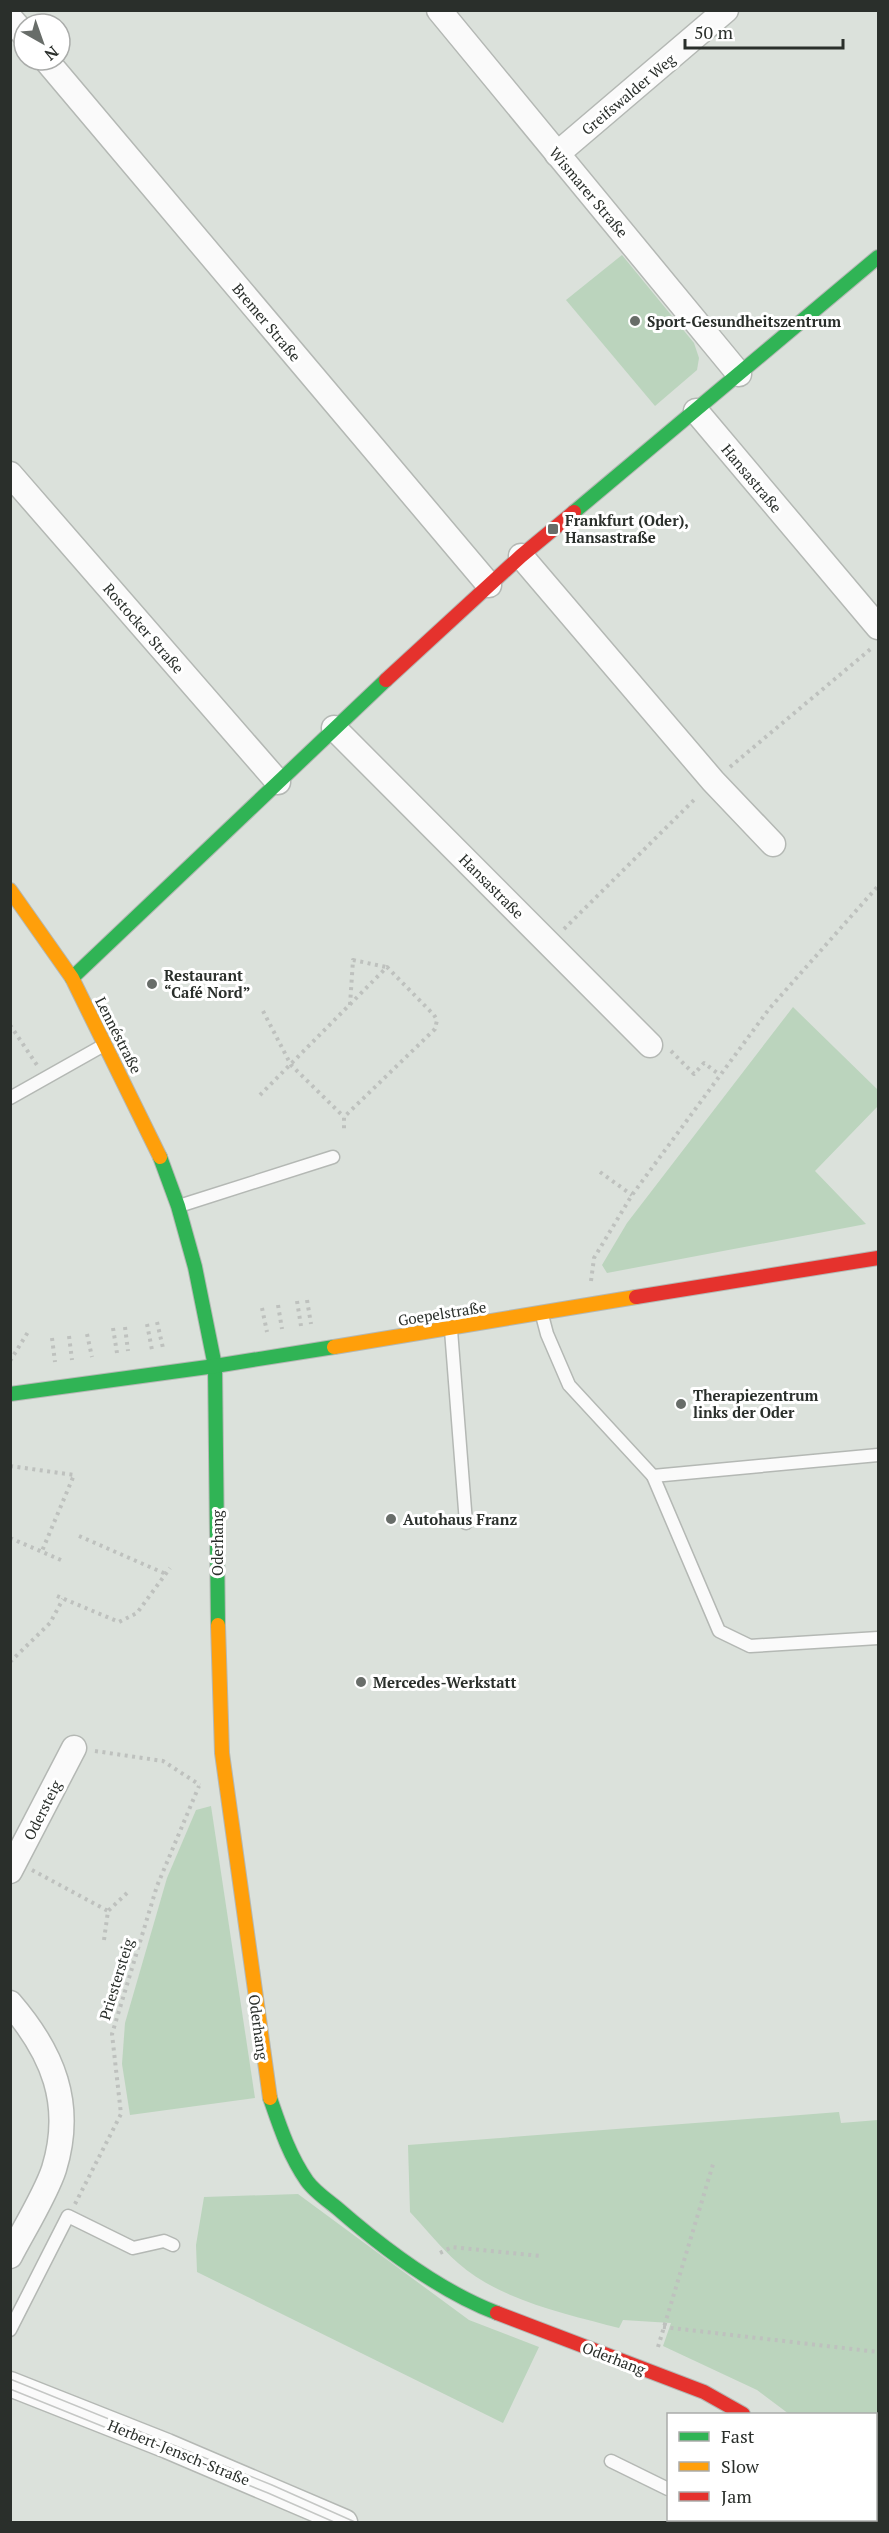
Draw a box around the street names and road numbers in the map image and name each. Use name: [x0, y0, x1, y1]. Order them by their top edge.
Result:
street label: Greifswalder Weg: [577, 48, 680, 139]
street label: Wismarer Straße: [545, 143, 633, 241]
street label: Bremer Straße: [228, 279, 306, 365]
street label: Hansastraße: [717, 439, 787, 517]
street label: Rostocker Straße: [99, 579, 189, 677]
street label: Hansastraße: [455, 849, 529, 923]
street label: Lennéstraße: [91, 993, 147, 1077]
street label: Goepelstraße: [396, 1296, 488, 1330]
street label: Oderhang: [207, 1509, 227, 1576]
street label: Odersteig: [18, 1776, 66, 1843]
street label: Priestersteig: [94, 1935, 138, 2022]
street label: Oderhang: [245, 1993, 274, 2062]
street label: Oderhang: [580, 2337, 649, 2380]
street label: Herbert-Jensch-Straße: [105, 2414, 253, 2490]

